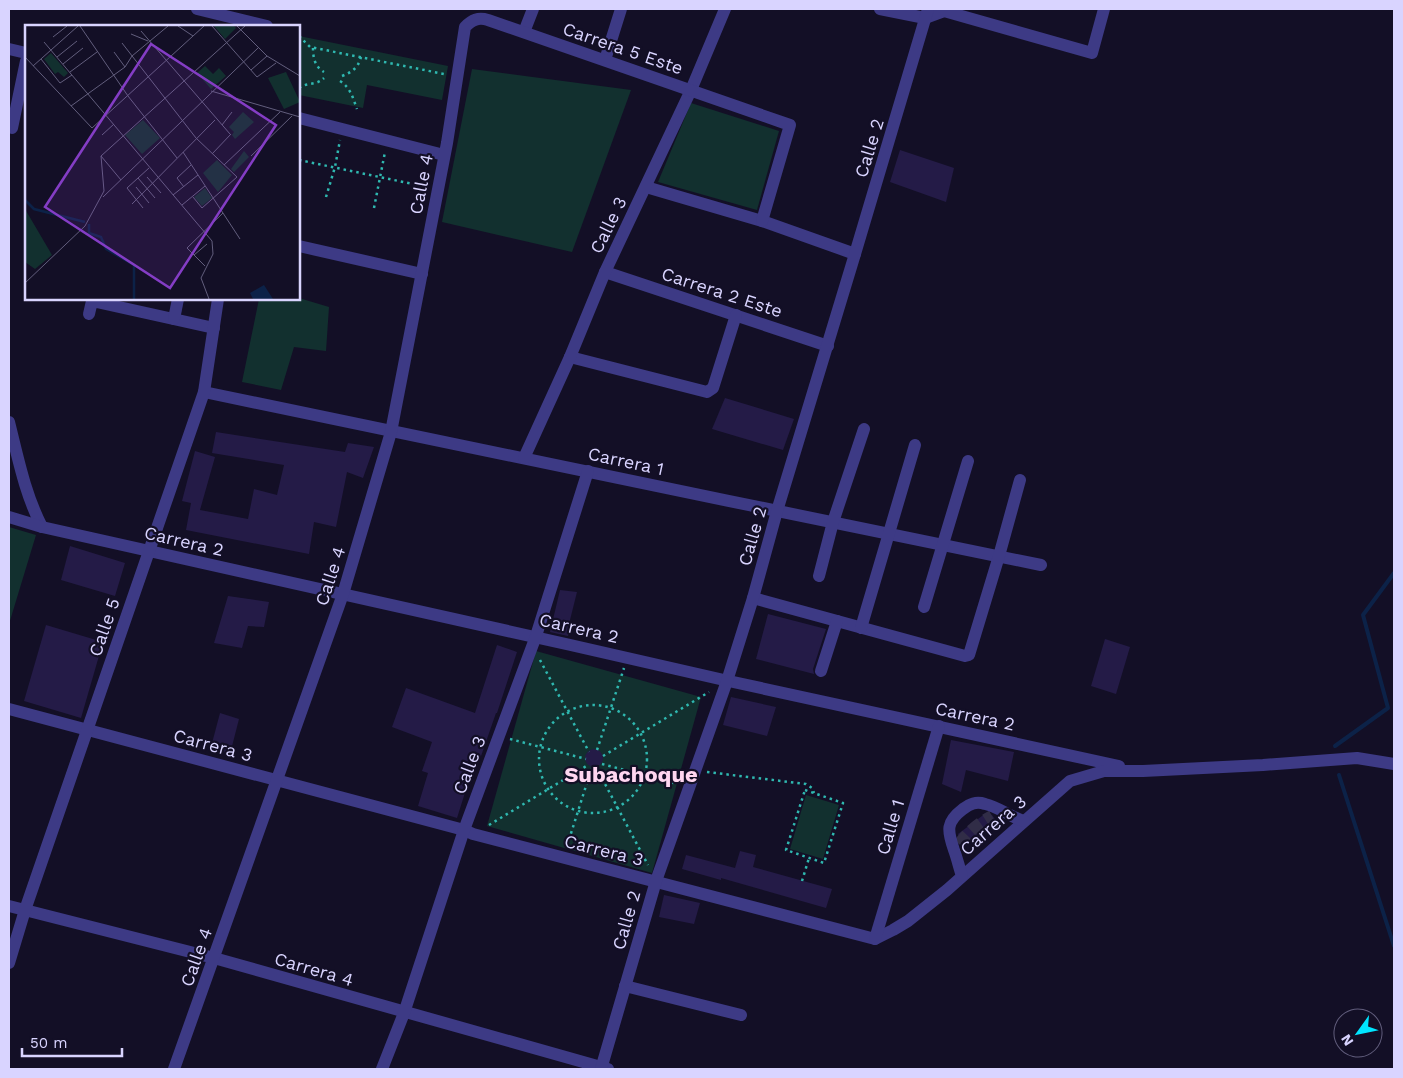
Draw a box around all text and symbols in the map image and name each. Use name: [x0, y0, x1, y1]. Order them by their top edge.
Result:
street label: Carrera 5 Este: [560, 18, 686, 78]
inset map: [25, 25, 300, 300]
street label: Calle 2: [850, 116, 888, 180]
street label: Calle 4: [405, 152, 437, 216]
street label: Calle 3: [585, 193, 631, 257]
street label: Carrera 2 Este: [659, 263, 785, 321]
street label: Carrera 1: [586, 443, 666, 479]
street label: Calle 2: [734, 504, 770, 568]
street label: Carrera 2: [142, 522, 226, 560]
street label: Calle 4: [311, 544, 349, 608]
street label: Calle 5: [84, 595, 124, 659]
street label: Carrera 2: [537, 609, 621, 647]
street label: Carrera 2: [933, 697, 1017, 735]
street label: Carrera 3: [171, 724, 255, 766]
street label: Calle 3: [448, 733, 490, 797]
district label: Subachoque: [564, 762, 698, 787]
street label: Carrera 3: [956, 791, 1030, 859]
street label: Calle 1: [872, 797, 908, 857]
street label: Carrera 3: [562, 830, 646, 870]
street label: Calle 2: [608, 888, 644, 952]
street label: Calle 4: [176, 925, 216, 989]
street label: Carrera 4: [272, 948, 356, 990]
north arrow: [1333, 1008, 1383, 1058]
scale bar: [22, 1026, 122, 1058]
text: N: [1338, 1031, 1357, 1049]
text: 50 m: [30, 1034, 67, 1052]

